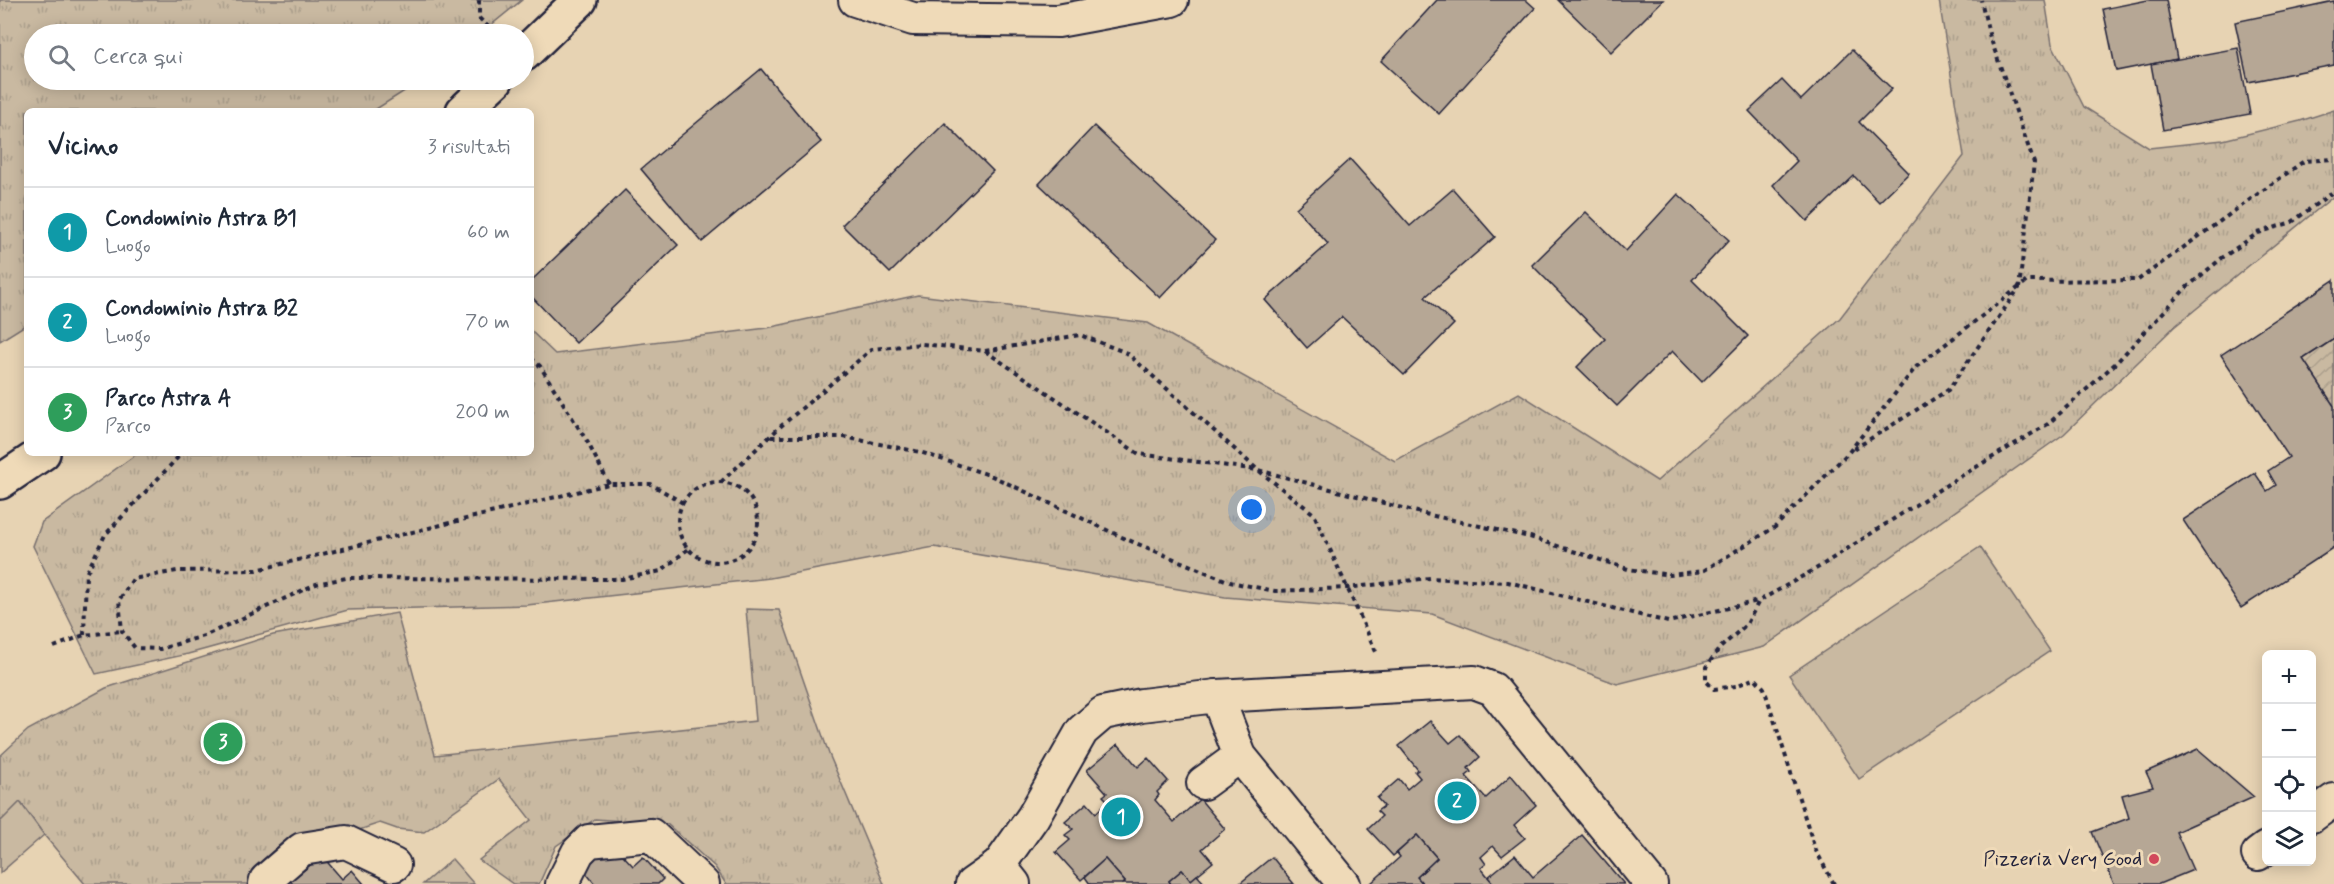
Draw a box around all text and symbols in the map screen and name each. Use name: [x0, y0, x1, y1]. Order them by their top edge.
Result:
search box: [24, 24, 534, 90]
icon: search: [45, 41, 78, 74]
text: Cerca qui: [93, 43, 183, 71]
text: Vicino: [48, 130, 118, 164]
text: 3 risultati: [428, 134, 510, 161]
text: Condominio Astra B1: [105, 205, 297, 233]
text: 1: [63, 219, 72, 246]
text: 60 m: [467, 219, 510, 246]
text: Luogo: [105, 233, 151, 260]
text: Condominio Astra B2: [105, 295, 298, 323]
text: 2: [63, 309, 72, 336]
text: 70 m: [465, 309, 510, 336]
text: Luogo: [105, 323, 151, 350]
text: Parco Astra A: [105, 385, 231, 413]
text: 3: [63, 399, 72, 426]
text: 200 m: [455, 399, 510, 426]
text: Parco: [105, 413, 151, 440]
your location: [1237, 495, 1266, 524]
map controls: [2262, 650, 2316, 866]
button: +: [2262, 650, 2316, 704]
button: −: [2262, 704, 2316, 758]
pin: 3: [204, 720, 242, 764]
button: locate: [2262, 758, 2316, 812]
pin: 2: [1438, 778, 1476, 824]
pin: 1: [1102, 794, 1140, 840]
button: layers: [2262, 812, 2316, 866]
place label: Pizzeria Very Good: [1983, 846, 2142, 873]
marker: Pizzeria Very Good: [2147, 852, 2161, 866]

